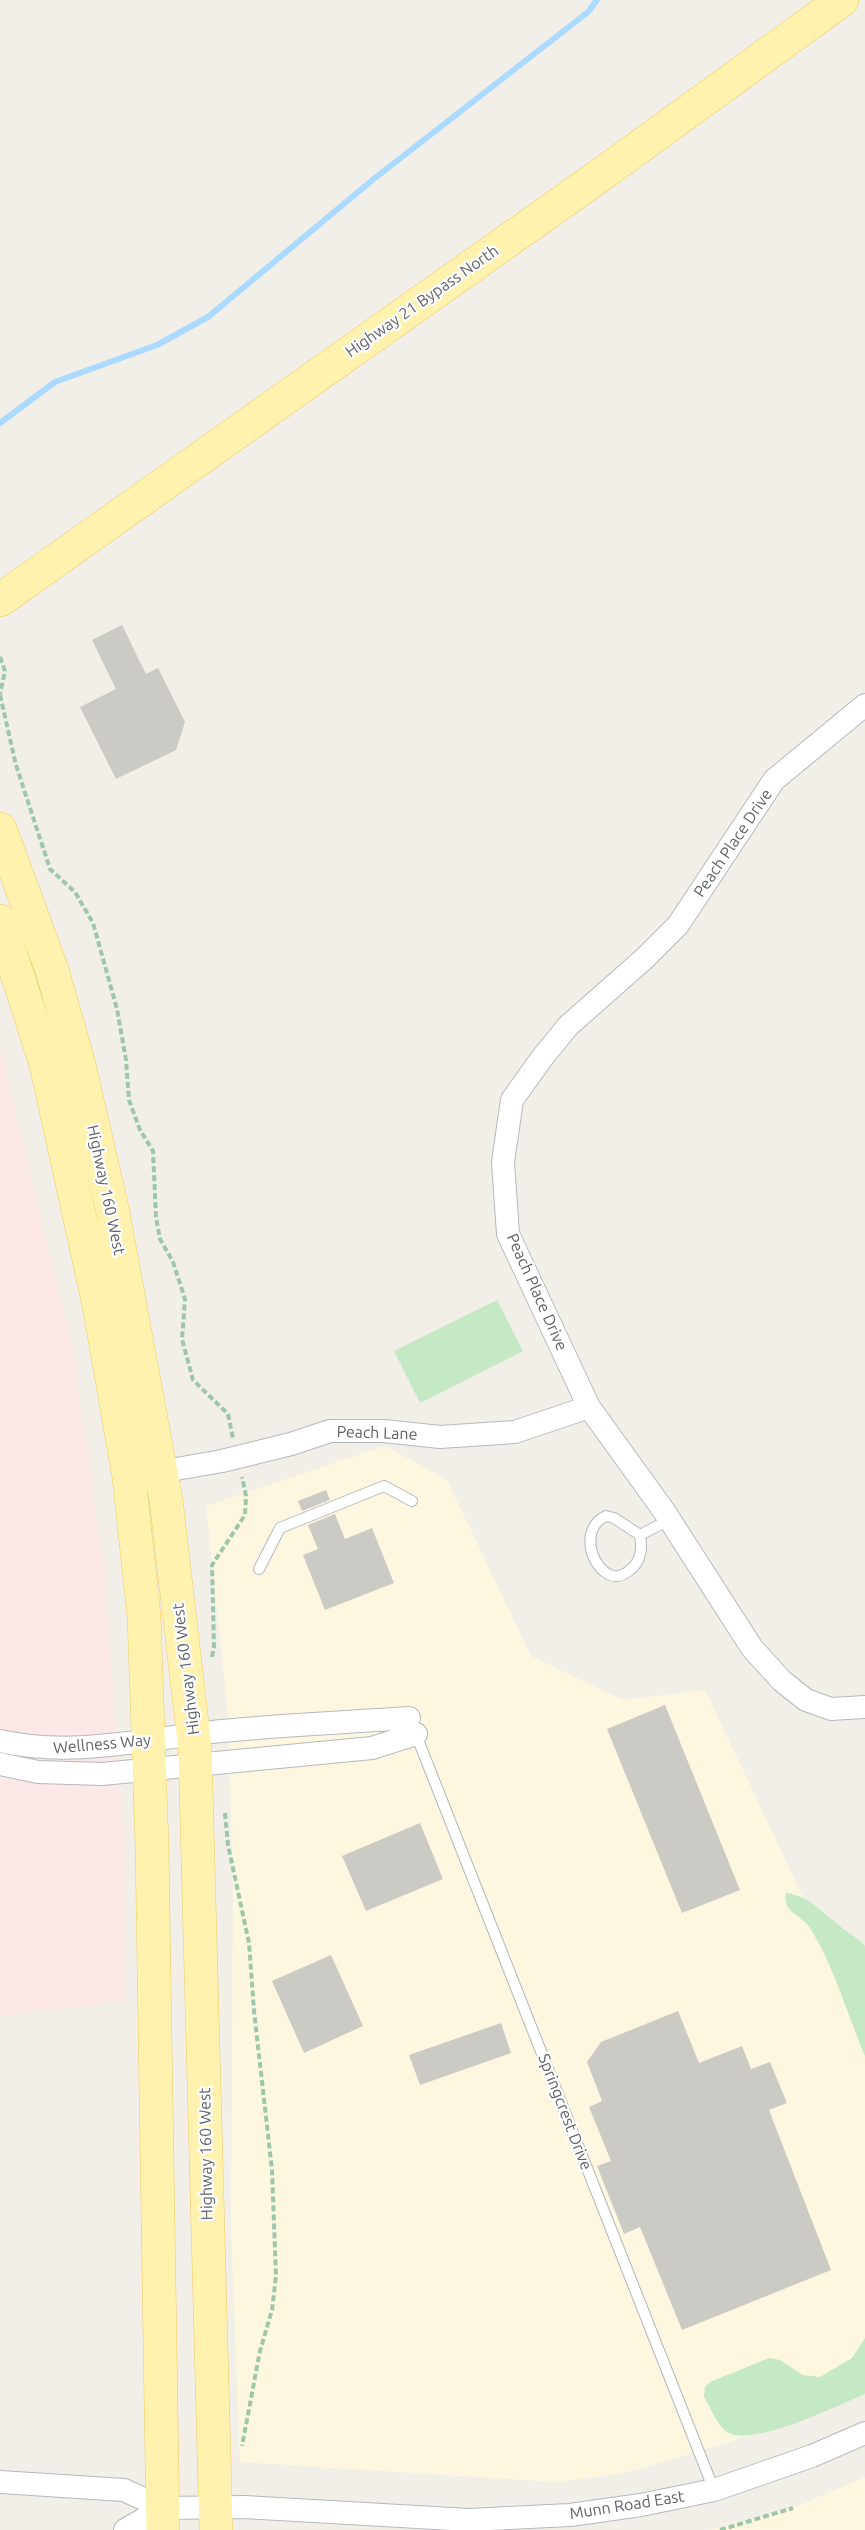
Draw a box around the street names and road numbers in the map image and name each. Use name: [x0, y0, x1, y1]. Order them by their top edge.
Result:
street label: Highway 21 Bypass North: [342, 241, 502, 361]
street label: Peach Place Drive: [690, 785, 776, 901]
street label: Highway 160 West: [83, 1123, 129, 1257]
street label: Peach Place Drive: [503, 1230, 571, 1354]
street label: Peach Lane: [336, 1422, 418, 1444]
street label: Highway 160 West: [168, 1602, 204, 1736]
street label: Wellness Way: [53, 1730, 151, 1758]
street label: Springcrest Drive: [534, 2051, 596, 2173]
street label: Highway 160 West: [195, 2087, 217, 2221]
street label: Munn Road East: [568, 2486, 686, 2524]

